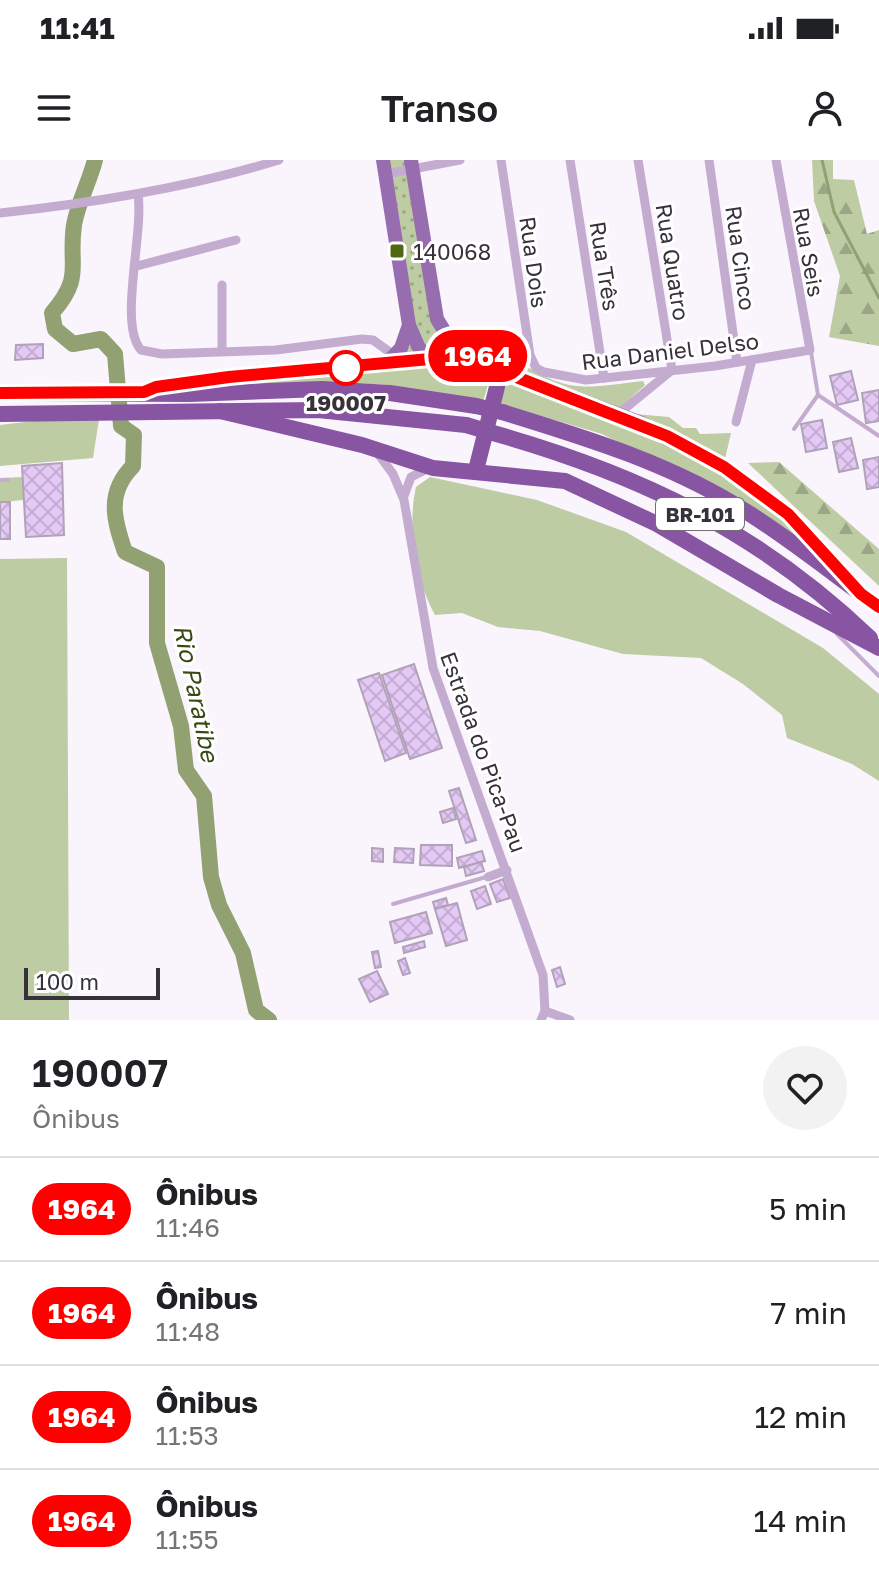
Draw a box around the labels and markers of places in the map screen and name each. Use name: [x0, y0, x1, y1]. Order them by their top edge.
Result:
place label: 140068: [413, 238, 491, 265]
marker: 140068: [388, 242, 406, 260]
marker: 190007: [329, 351, 363, 385]
place label: 190007: [306, 389, 386, 416]

